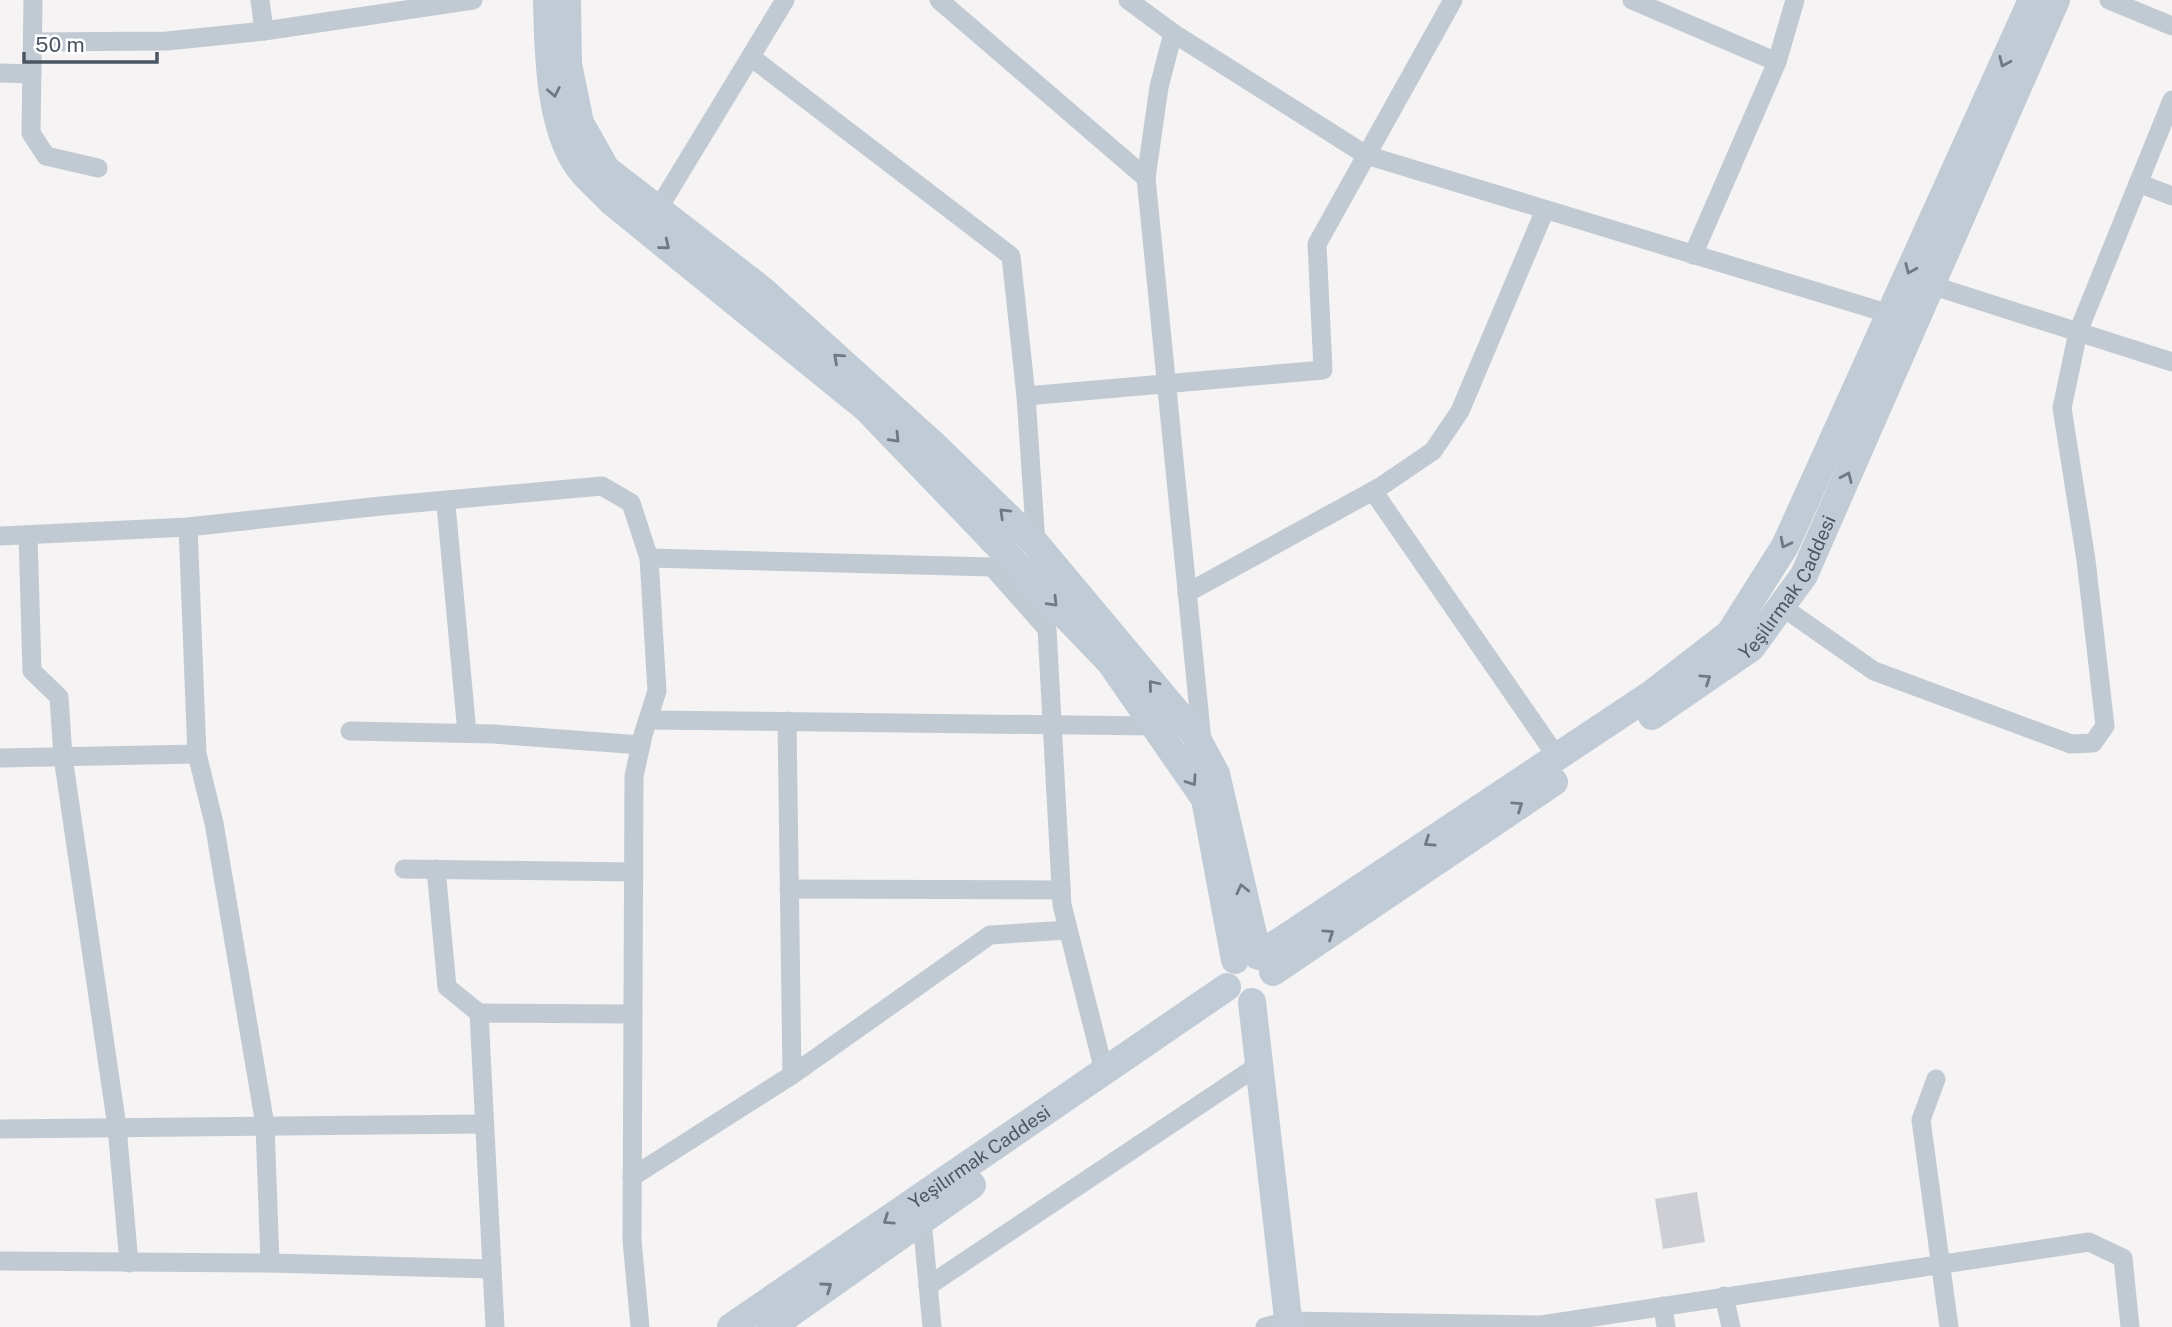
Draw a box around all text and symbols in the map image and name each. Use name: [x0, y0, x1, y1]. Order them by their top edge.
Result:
scale bar: [24, 21, 158, 65]
text: 50 m: [35, 32, 85, 57]
one-way arrow: [1998, 55, 2012, 67]
one-way arrow: [545, 86, 560, 98]
one-way arrow: [656, 237, 669, 249]
one-way arrow: [1904, 262, 1918, 275]
one-way arrow: [833, 354, 846, 367]
one-way arrow: [887, 430, 900, 443]
one-way arrow: [1839, 472, 1853, 484]
one-way arrow: [999, 509, 1012, 522]
street label: Yeşilırmak Caddesi: [1734, 512, 1840, 664]
one-way arrow: [1780, 536, 1794, 548]
one-way arrow: [1044, 594, 1057, 607]
one-way arrow: [1698, 675, 1711, 687]
one-way arrow: [1149, 680, 1162, 692]
one-way arrow: [1184, 773, 1196, 786]
one-way arrow: [1510, 802, 1523, 815]
one-way arrow: [1424, 834, 1437, 846]
one-way arrow: [1236, 883, 1251, 895]
one-way arrow: [1321, 930, 1334, 942]
street label: Yeşilırmak Caddesi: [904, 1101, 1054, 1213]
one-way arrow: [883, 1212, 896, 1224]
one-way arrow: [819, 1283, 832, 1295]

